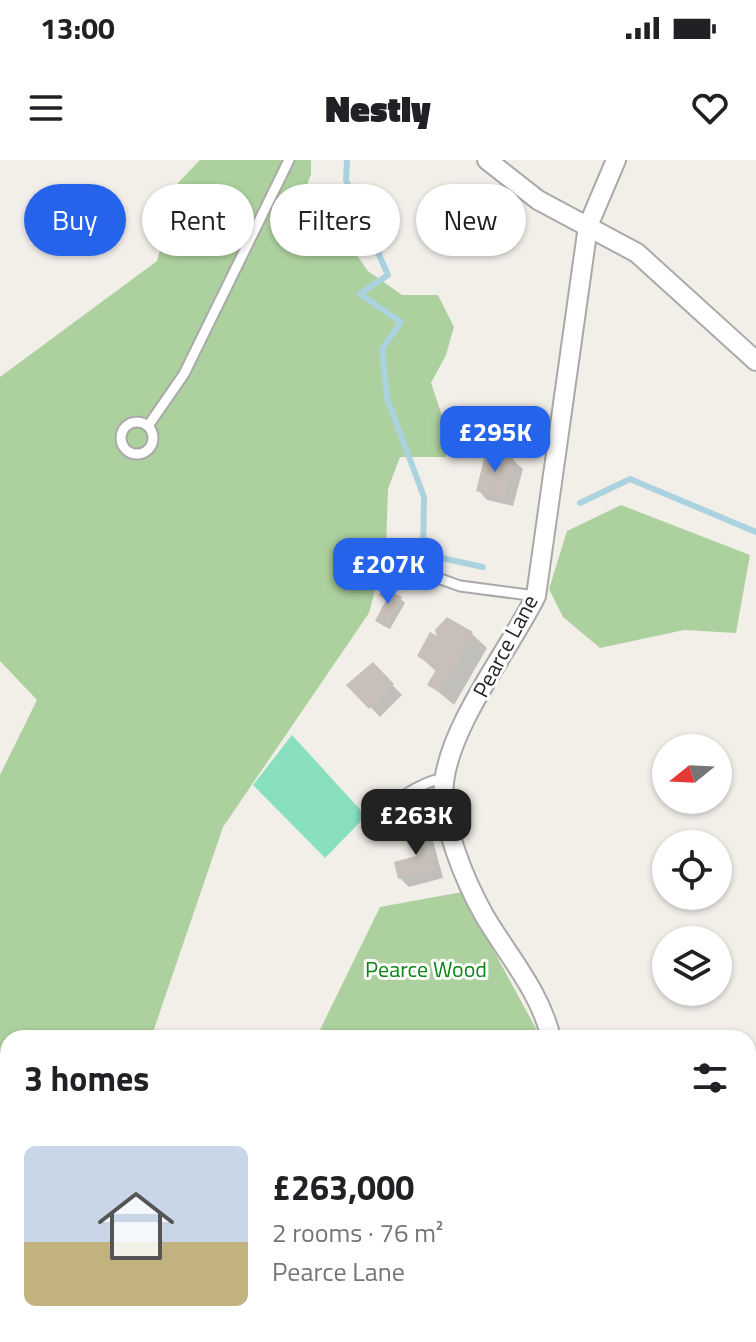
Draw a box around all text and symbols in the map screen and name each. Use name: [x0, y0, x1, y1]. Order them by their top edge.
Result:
text: 13:00: [40, 5, 115, 51]
text: Nestly: [325, 81, 431, 136]
icon: menu: [24, 86, 68, 130]
icon: heart: [688, 86, 732, 130]
chip: Buy: [24, 184, 126, 256]
chip: Rent: [142, 184, 254, 256]
chip: Filters: [270, 184, 400, 256]
chip: New: [416, 184, 526, 256]
pin: £295K: [439, 406, 551, 474]
text: £295K: [458, 412, 532, 451]
pin: £207K: [332, 538, 444, 606]
text: £207K: [351, 544, 425, 583]
street label: Pearce Lane: [464, 588, 546, 704]
north arrow: [652, 734, 732, 814]
map controls: [652, 734, 732, 1006]
pin: £263K: [360, 789, 472, 857]
text: £263K: [379, 795, 453, 834]
button: locate: [652, 830, 732, 910]
button: layers: [652, 926, 732, 1006]
park label: Pearce Wood: [365, 952, 487, 986]
text: 3 homes: [24, 1052, 149, 1104]
icon: filters: [688, 1056, 732, 1100]
text: £263,000: [272, 1161, 414, 1213]
icon: home: [88, 1178, 184, 1274]
text: 2 rooms · 76 m²: [272, 1213, 443, 1252]
text: Pearce Lane: [272, 1252, 405, 1291]

